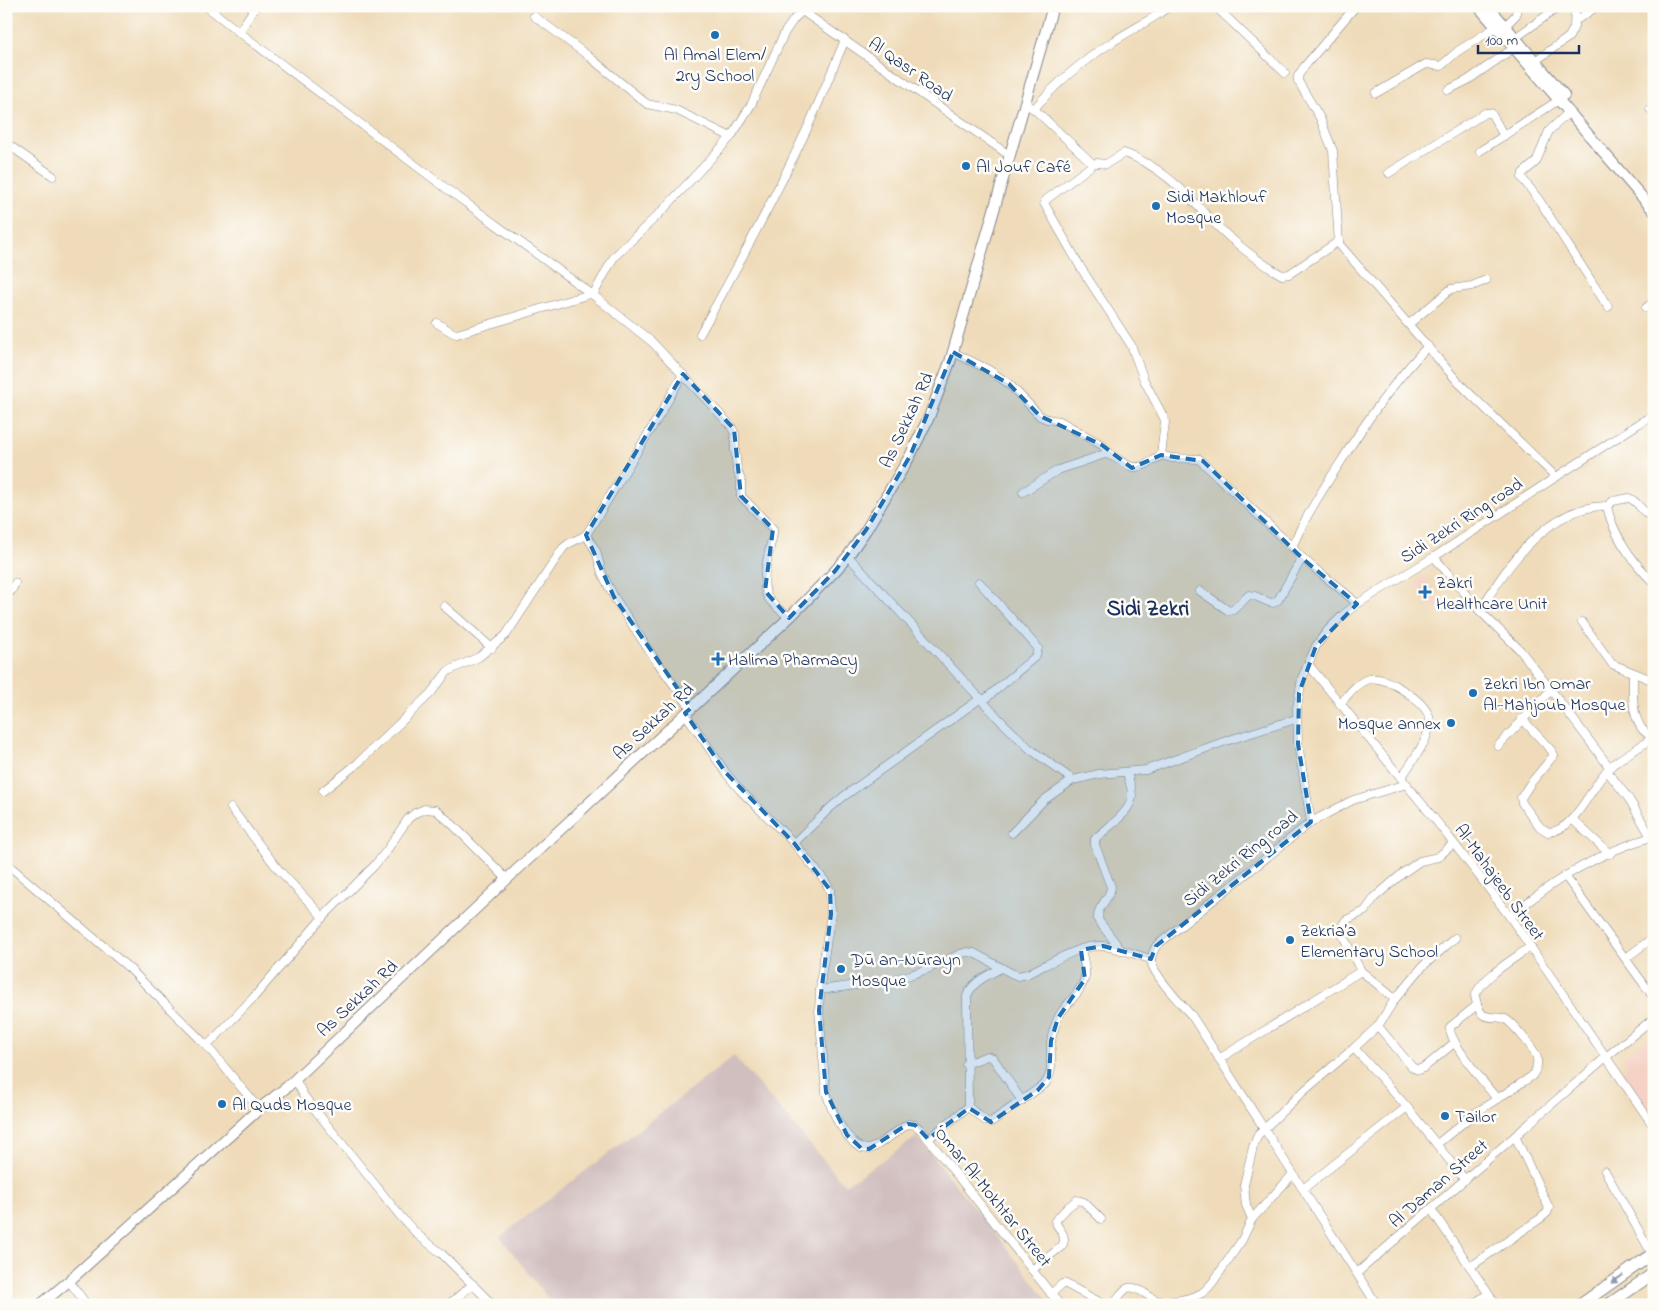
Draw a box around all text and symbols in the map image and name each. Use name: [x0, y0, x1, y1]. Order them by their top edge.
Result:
scale bar: [1478, 22, 1579, 54]
marker: Al Amal Elem/ 2ry School: [709, 29, 721, 41]
text: 100 m: [1485, 30, 1518, 52]
street label: Al Qasr Road: [862, 32, 958, 109]
place label: Al Amal Elem/ 2ry School: [664, 43, 767, 90]
place label: Al Jouf Café: [976, 155, 1072, 181]
marker: Al Jouf Café: [960, 160, 972, 172]
place label: Sidi Makhlouf Mosque: [1166, 185, 1267, 232]
marker: Sidi Makhlouf Mosque: [1150, 200, 1162, 212]
street label: As Sekkah Rd: [874, 369, 941, 473]
street label: Sidi Zekri Ring road: [1396, 472, 1529, 572]
place label: Zakri Healthcare Unit: [1436, 571, 1547, 618]
marker: Zakri Healthcare Unit: [1418, 585, 1432, 599]
district label: Sidi Zekri: [1107, 594, 1189, 626]
place label: Halima Pharmacy: [728, 648, 858, 674]
marker: Halima Pharmacy: [712, 653, 724, 665]
place label: Zekri Ibn Omar Al-Mahjoub Mosque: [1483, 672, 1626, 719]
street label: As Sekkah Rd: [608, 678, 701, 767]
marker: Zekri Ibn Omar Al-Mahjoub Mosque: [1467, 687, 1479, 699]
place label: Mosque annex: [1338, 712, 1441, 738]
marker: Mosque annex: [1445, 717, 1457, 729]
street label: Sidi Zekri Ring road: [1178, 805, 1305, 915]
street label: Al-Mahajeeb Street: [1447, 819, 1550, 947]
place label: Zekria’a Elementary School: [1300, 919, 1438, 966]
marker: Zekria’a Elementary School: [1284, 934, 1296, 946]
place label: Ḏū an-Nūrayn Mosque: [850, 948, 961, 995]
street label: As Sekkah Rd: [312, 955, 405, 1044]
marker: Ḏū an-Nūrayn Mosque: [835, 963, 847, 975]
place label: Al Quds Mosque: [232, 1093, 352, 1119]
marker: Al Quds Mosque: [216, 1098, 228, 1110]
place label: Tailor: [1455, 1105, 1497, 1131]
marker: Tailor: [1439, 1110, 1451, 1122]
street label: ‘Omar Al-Mokhtar Street: [926, 1121, 1057, 1274]
street label: Al Daman Street: [1384, 1134, 1495, 1235]
one-way arrow: [1610, 1274, 1624, 1284]

